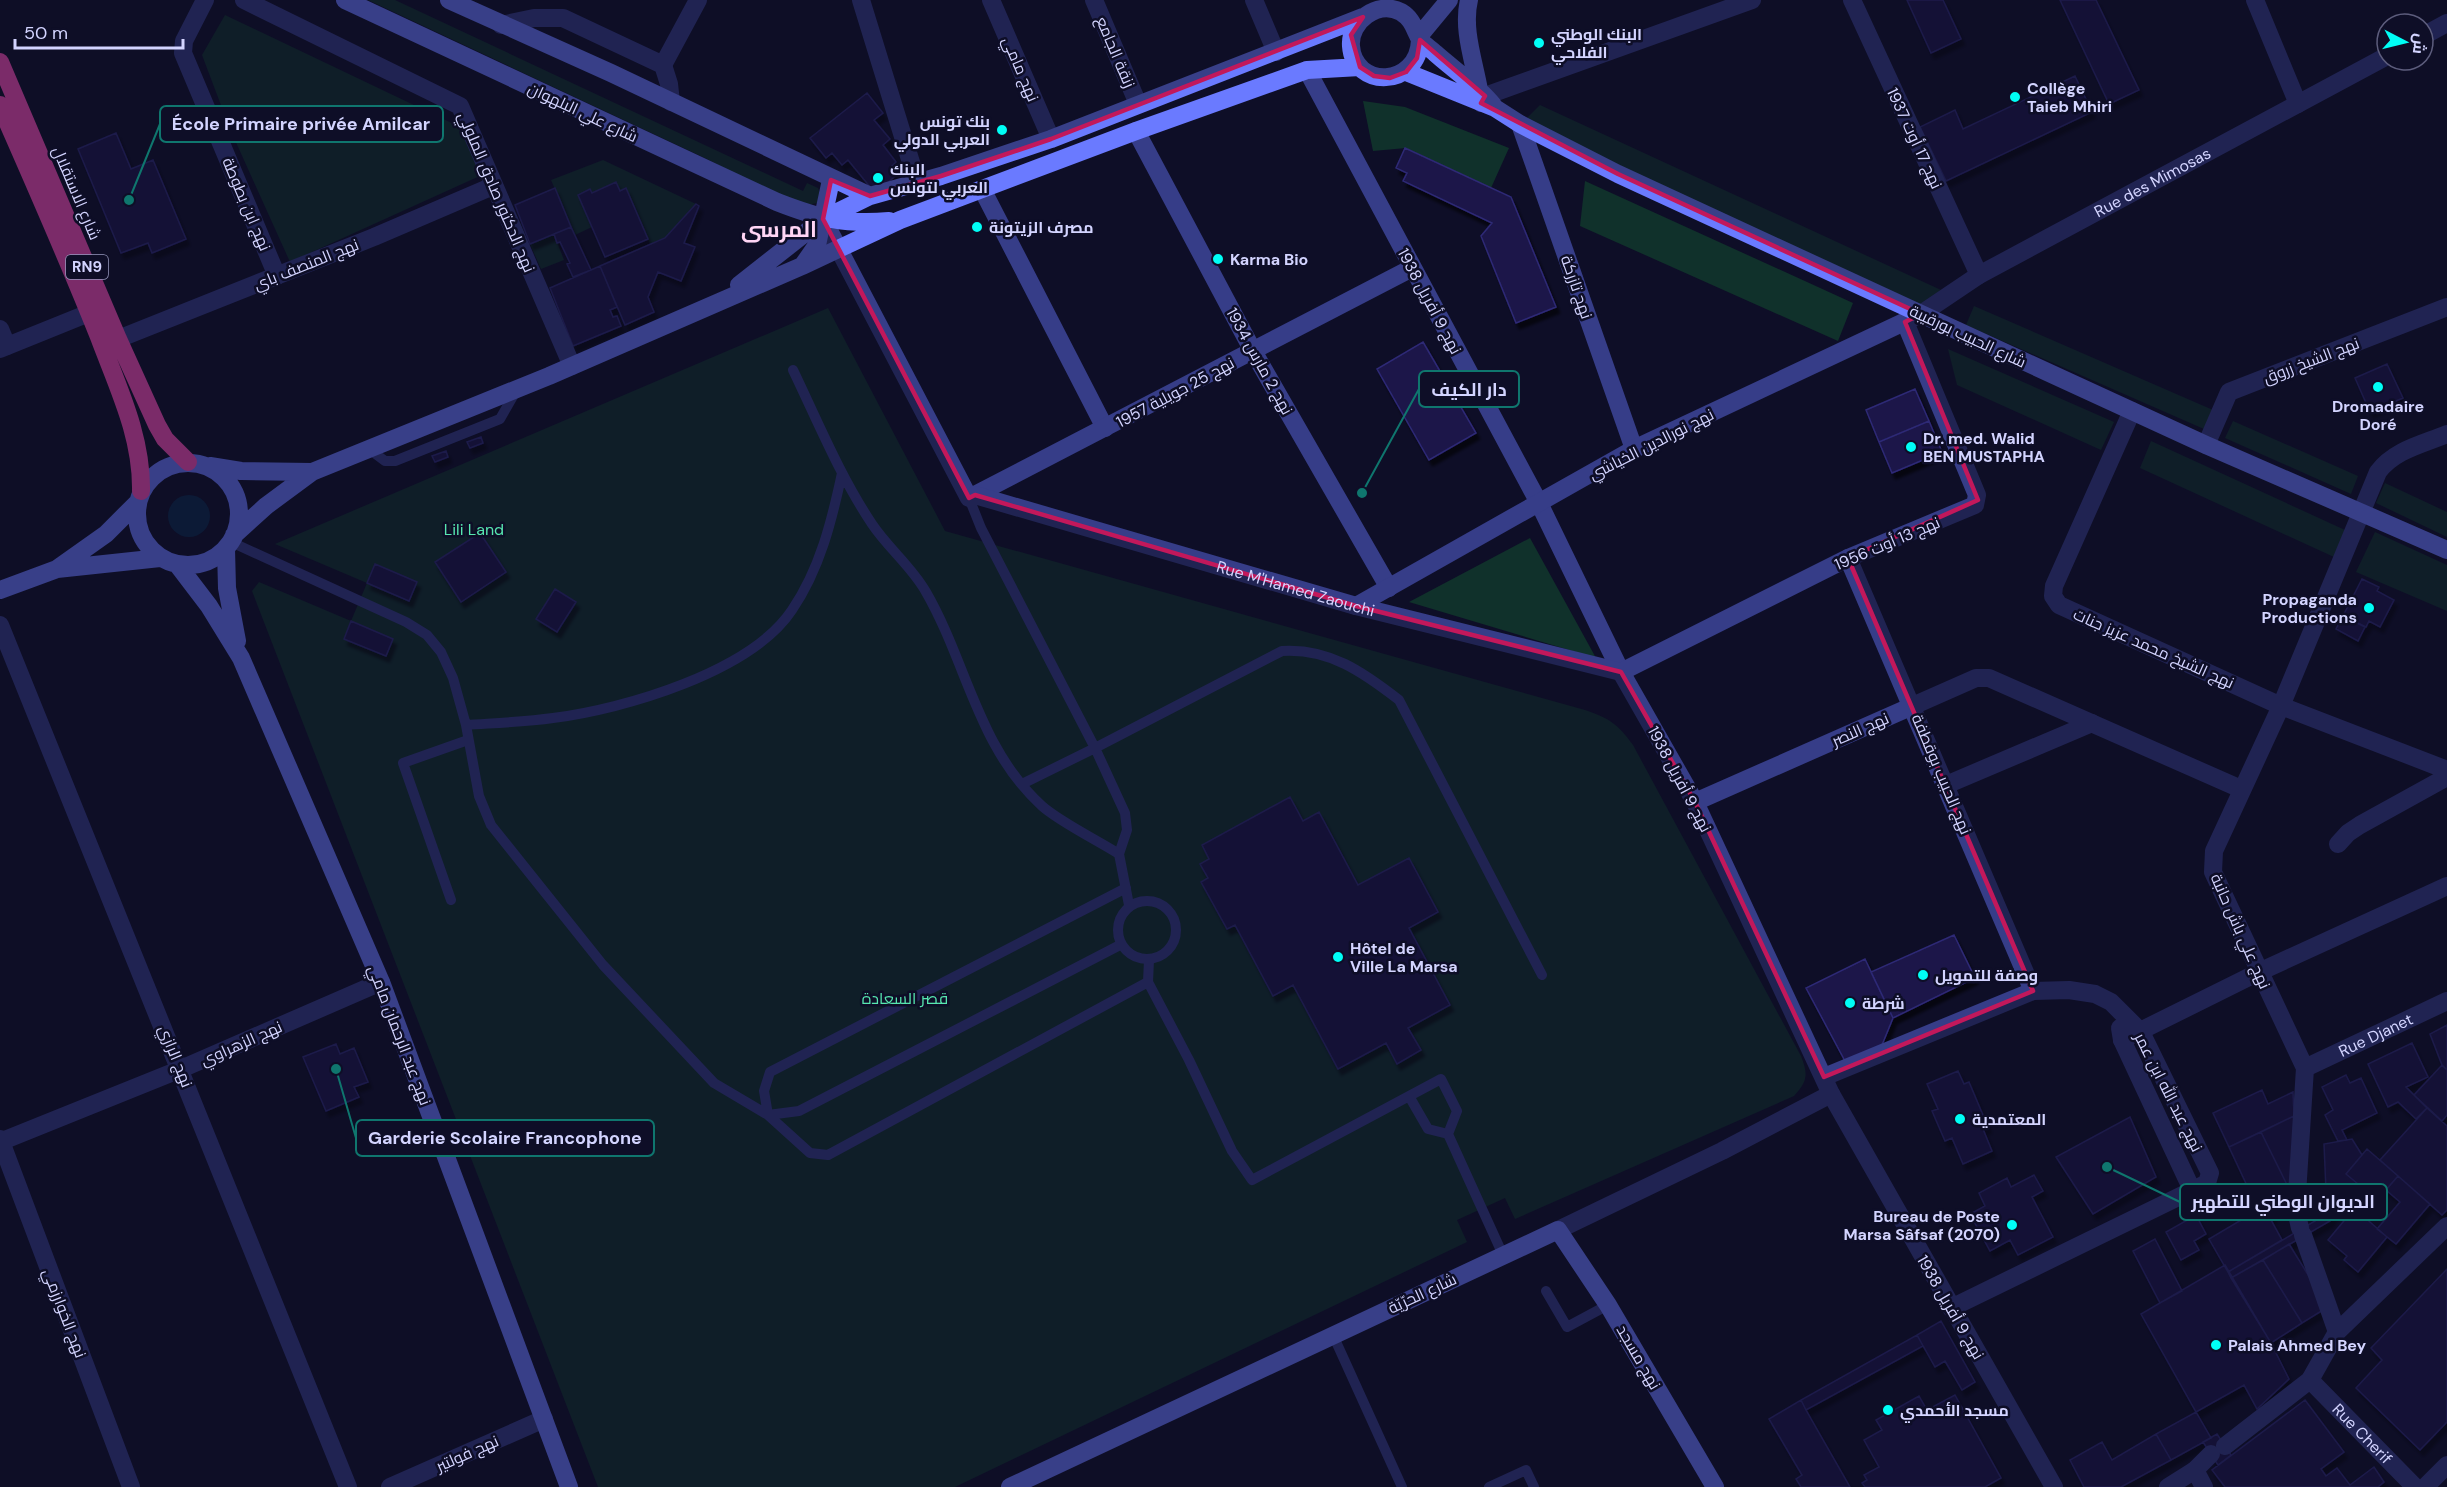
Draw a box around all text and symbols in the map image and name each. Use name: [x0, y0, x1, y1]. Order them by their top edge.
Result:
scale bar: [15, 12, 183, 50]
north arrow: [2375, 12, 2435, 72]
street label: زنقة الجامع: [1090, 13, 1140, 92]
text: 50 m: [24, 21, 68, 45]
place label: البنك الوطني الفلاحي: [1551, 24, 1642, 65]
text: ش: [2408, 32, 2431, 55]
street label: نهج مامي: [995, 34, 1044, 106]
marker: البنك الوطني الفلاحي: [1532, 36, 1546, 50]
street label: شارع علي البلهوان: [523, 78, 641, 150]
place label: Collège Taieb Mhiri: [2027, 78, 2112, 117]
street label: نهج 17 أوت 1937: [1881, 84, 1947, 193]
marker: Collège Taieb Mhiri: [2008, 90, 2022, 104]
callout: École Primaire privée Amilcar: [160, 106, 443, 142]
street label: نهج الدكتور صادق الملولي: [450, 109, 540, 277]
place label: بنك تونس العربي الدولي: [894, 111, 990, 152]
text: École Primaire privée Amilcar: [172, 112, 430, 136]
marker: بنك تونس العربي الدولي: [995, 123, 1009, 137]
street label: شارع الاستقلال: [47, 143, 106, 243]
street label: Rue des Mimosas: [2091, 143, 2214, 222]
street label: نهج ابن بطوطة: [216, 154, 276, 255]
place label: البنك العربي لتونس: [890, 159, 988, 200]
marker: البنك العربي لتونس: [871, 171, 885, 185]
district label: المرسى: [741, 215, 817, 244]
place label: مصرف الزيتونة: [989, 217, 1093, 238]
marker: مصرف الزيتونة: [970, 220, 984, 234]
street label: نهج المنصف باي: [251, 234, 363, 298]
street label: نهج 9 أفريل 1938: [1392, 245, 1466, 358]
place label: Karma Bio: [1230, 249, 1308, 270]
marker: Karma Bio: [1211, 252, 1225, 266]
street label: نهج تازركة: [1555, 253, 1597, 322]
road number: RN9: [66, 255, 108, 279]
street label: شارع الحبيب بورقيبة: [1906, 300, 2030, 374]
street label: نهج 2 مارس 1934: [1221, 304, 1298, 419]
street label: نهج الشيخ زروق: [2260, 332, 2363, 389]
street label: نهج 25 جويلية 1957: [1112, 352, 1238, 433]
callout: دار الكيف: [1419, 371, 1519, 407]
text: دار الكيف: [1431, 378, 1507, 402]
marker: Dromadaire Doré: [2371, 380, 2385, 394]
place label: Dromadaire Doré: [2332, 396, 2424, 435]
street label: نهج نورالدين الخياشي: [1585, 404, 1718, 487]
place label: Dr. med. Walid BEN MUSTAPHA: [1923, 428, 2045, 467]
marker: Dr. med. Walid BEN MUSTAPHA: [1904, 440, 1918, 454]
street label: نهج 13 أوت 1956: [1831, 512, 1944, 576]
park label: Lili Land: [444, 519, 504, 540]
street label: Rue M'Hamed Zaouchi: [1214, 556, 1377, 621]
place label: Propaganda Productions: [2262, 589, 2357, 628]
marker: Propaganda Productions: [2362, 601, 2376, 615]
street label: نهج الشيخ محمد عزيز جنات: [2070, 603, 2238, 694]
street label: نهج النصر: [1827, 708, 1892, 753]
street label: نهج الحبيب بوقطفة: [1906, 711, 1976, 838]
street label: نهج 9 أفريل 1938: [1642, 723, 1716, 836]
street label: نهج علي باش حانبة: [2203, 870, 2275, 993]
place label: Hôtel de Ville La Marsa: [1350, 938, 1458, 977]
marker: Hôtel de Ville La Marsa: [1331, 950, 1345, 964]
street label: نهج عبد الرحمان مامي: [360, 962, 436, 1109]
place label: وصفة للتمويل: [1935, 965, 2038, 986]
marker: وصفة للتمويل: [1916, 968, 1930, 982]
park label: قصر السعادة: [862, 988, 948, 1009]
place label: شرطة: [1862, 993, 1905, 1014]
marker: شرطة: [1843, 996, 1857, 1010]
street label: Rue Djanet: [2335, 1009, 2416, 1062]
street label: نهج الزهراوي: [197, 1016, 287, 1074]
street label: نهج الرازي: [151, 1022, 198, 1092]
street label: نهج عبد الله ابن عمر: [2128, 1028, 2208, 1156]
place label: المعتمدية: [1972, 1109, 2046, 1130]
marker: المعتمدية: [1953, 1112, 1967, 1126]
callout: Garderie Scolaire Francophone: [356, 1120, 654, 1156]
text: Garderie Scolaire Francophone: [368, 1126, 642, 1150]
callout: الديوان الوطني للتطهير: [2180, 1184, 2387, 1220]
text: الديوان الوطني للتطهير: [2190, 1190, 2375, 1217]
place label: Bureau de Poste Marsa Sâfsaf (2070): [1843, 1206, 2000, 1245]
marker: Bureau de Poste Marsa Sâfsaf (2070): [2005, 1218, 2019, 1232]
street label: نهج 9 أفريل 1938: [1911, 1251, 1989, 1364]
street label: نهج الخوارزمي: [35, 1266, 91, 1362]
street label: شارع الحرّيّة: [1385, 1268, 1460, 1319]
street label: نهج مسجد: [1611, 1321, 1666, 1394]
place label: Palais Ahmed Bey: [2228, 1335, 2367, 1356]
marker: Palais Ahmed Bey: [2209, 1338, 2223, 1352]
street label: Rue Cherif: [2328, 1399, 2397, 1469]
place label: مسجد الأحمدي: [1900, 1400, 2009, 1423]
marker: مسجد الأحمدي: [1881, 1403, 1895, 1417]
street label: نهج فولتير: [432, 1430, 502, 1478]

